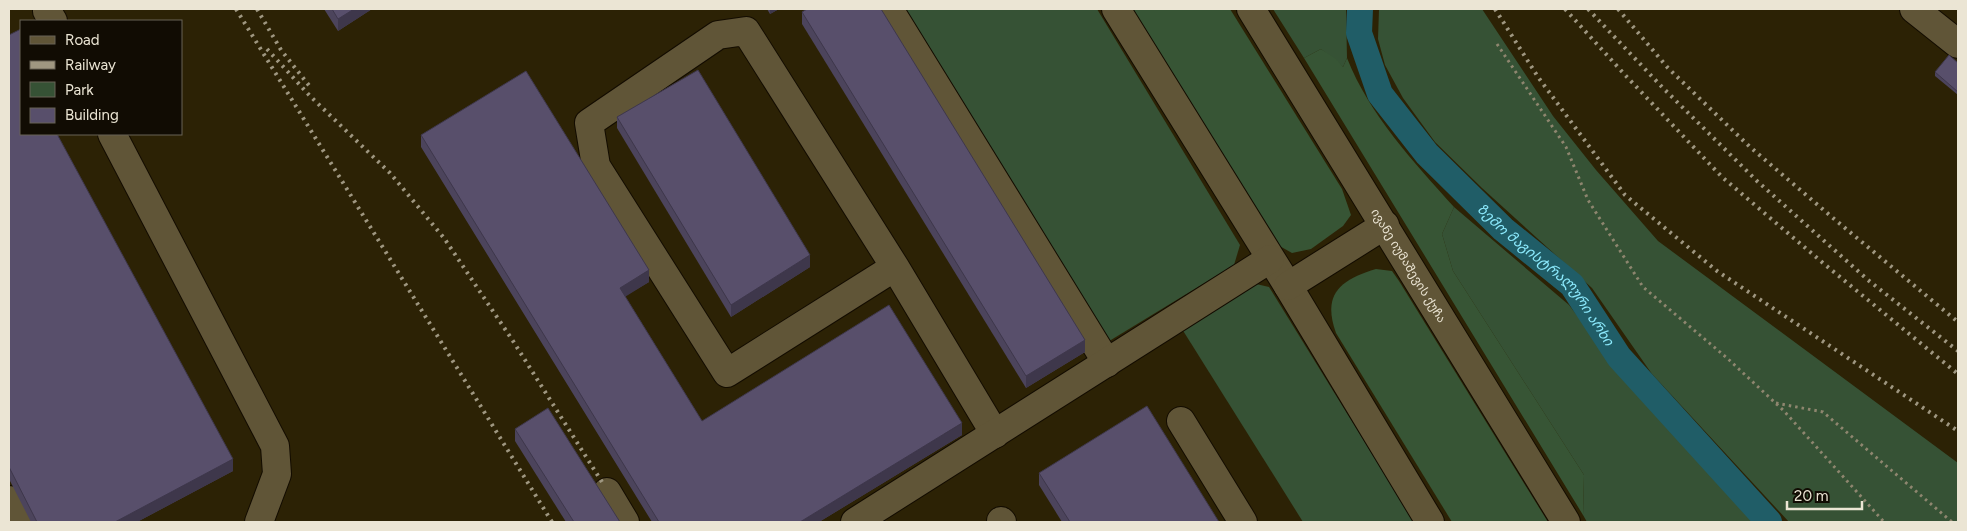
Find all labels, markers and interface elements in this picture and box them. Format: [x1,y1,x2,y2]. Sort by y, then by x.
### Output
legend [20,20,182,135]
text: Road [65,31,100,49]
text: Railway [65,56,116,74]
text: Park [65,81,94,99]
text: Building [65,106,119,124]
water label: ზემო მაგისტრალური არხი [1474,200,1618,350]
street label: ივანე იუმაშევის ქუჩა [1368,206,1449,325]
scale bar [1787,478,1862,510]
text: 20 m [1794,487,1828,505]

